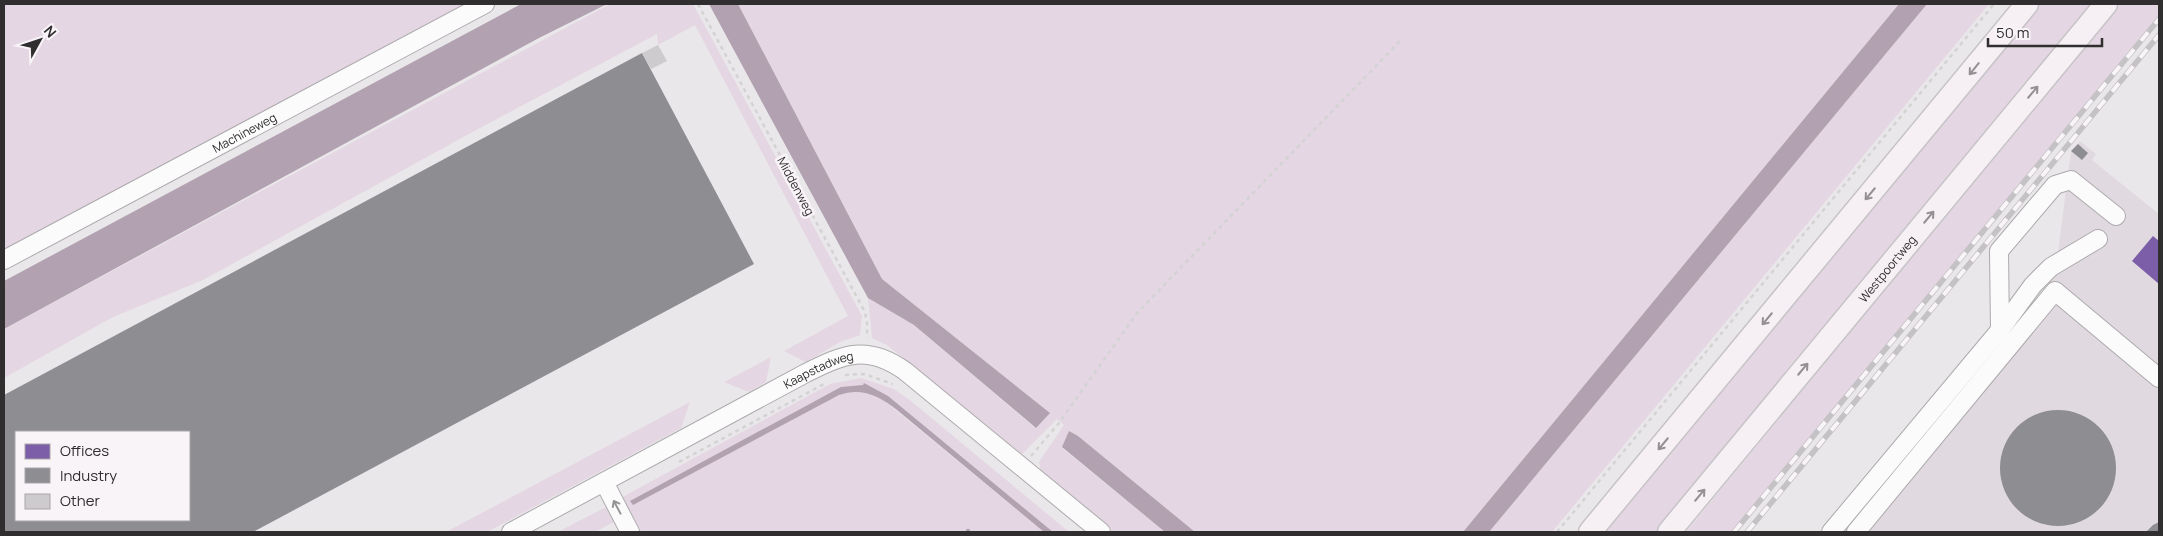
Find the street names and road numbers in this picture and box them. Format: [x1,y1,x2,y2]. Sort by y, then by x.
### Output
street label: Machineweg [209,108,279,156]
street label: Middenweg [773,154,819,218]
street label: Westpoortweg [1854,231,1920,306]
street label: Kaapstadweg [780,347,855,392]

